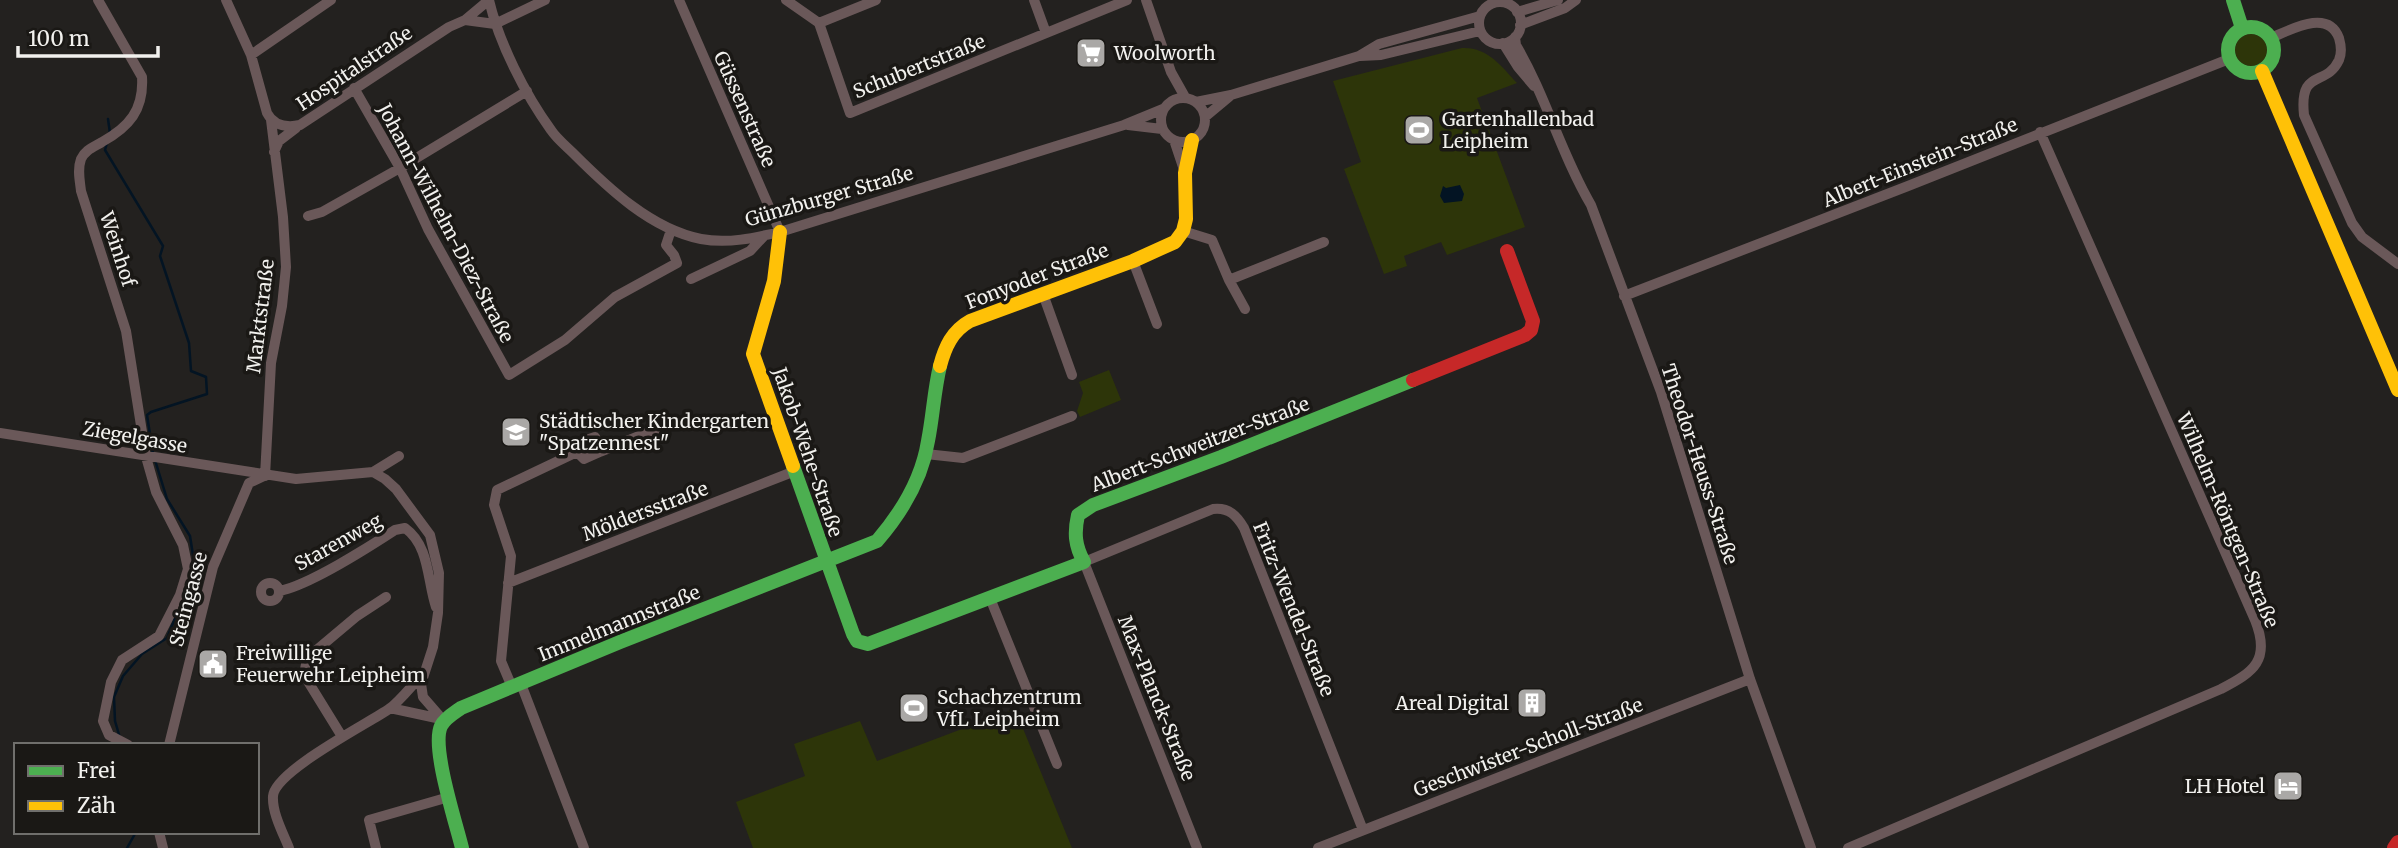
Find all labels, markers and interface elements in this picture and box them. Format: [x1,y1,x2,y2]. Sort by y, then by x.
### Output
scale bar [18,14,158,58]
street label: Hospitalstraße [292,20,416,116]
text: 100 m [28,25,90,52]
street label: Schubertstraße [849,29,989,103]
supermarket icon: Woolworth [1074,36,1108,70]
place label: Woolworth [1113,41,1216,65]
street label: Güssenstraße [709,47,781,171]
street label: Johann-Wilhelm-Diez-Straße [372,99,519,347]
place label: Gartenhallenbad Leipheim [1442,107,1594,153]
street label: Albert-Einstein-Straße [1818,112,2021,212]
sports icon: Gartenhallenbad Leipheim [1402,113,1436,147]
street label: Günzburger Straße [742,161,916,231]
street label: Weinhof [94,208,142,290]
street label: Fonyoder Straße [962,238,1112,314]
street label: Marktstraße [241,258,279,374]
street label: Theodor-Heuss-Straße [1656,361,1744,567]
street label: Jakob-Wehe-Straße [767,363,848,540]
street label: Albert-Schweitzer-Straße [1086,391,1313,497]
street label: Wilhelm-Röntgen-Straße [2171,408,2284,631]
place label: Städtischer Kindergarten "Spatzennest" [539,409,770,455]
school or university icon: Städtischer Kindergarten "Spatzennest" [499,415,533,449]
street label: Ziegelgasse [81,416,189,458]
street label: Möldersstraße [579,476,711,546]
street label: Starenweg [290,508,386,576]
street label: Fritz-Wendel-Straße [1248,518,1340,700]
street label: Steingasse [164,549,212,649]
street label: Immelmannstraße [535,580,704,666]
street label: Max-Planck-Straße [1113,612,1201,784]
place label: Freiwillige Feuerwehr Leipheim [236,641,426,687]
public building icon: Freiwillige Feuerwehr Leipheim [196,647,230,681]
place label: Schachzentrum VfL Leipheim [936,685,1082,731]
building icon: Areal Digital [1515,686,1549,720]
sports icon: Schachzentrum VfL Leipheim [897,691,931,725]
place label: Areal Digital [1394,691,1509,715]
street label: Geschwister-Scholl-Straße [1410,692,1646,802]
legend [14,743,259,834]
text: Frei [77,757,116,784]
hotel icon: LH Hotel [2271,769,2305,803]
place label: LH Hotel [2185,774,2265,798]
text: Zäh [77,792,116,819]

